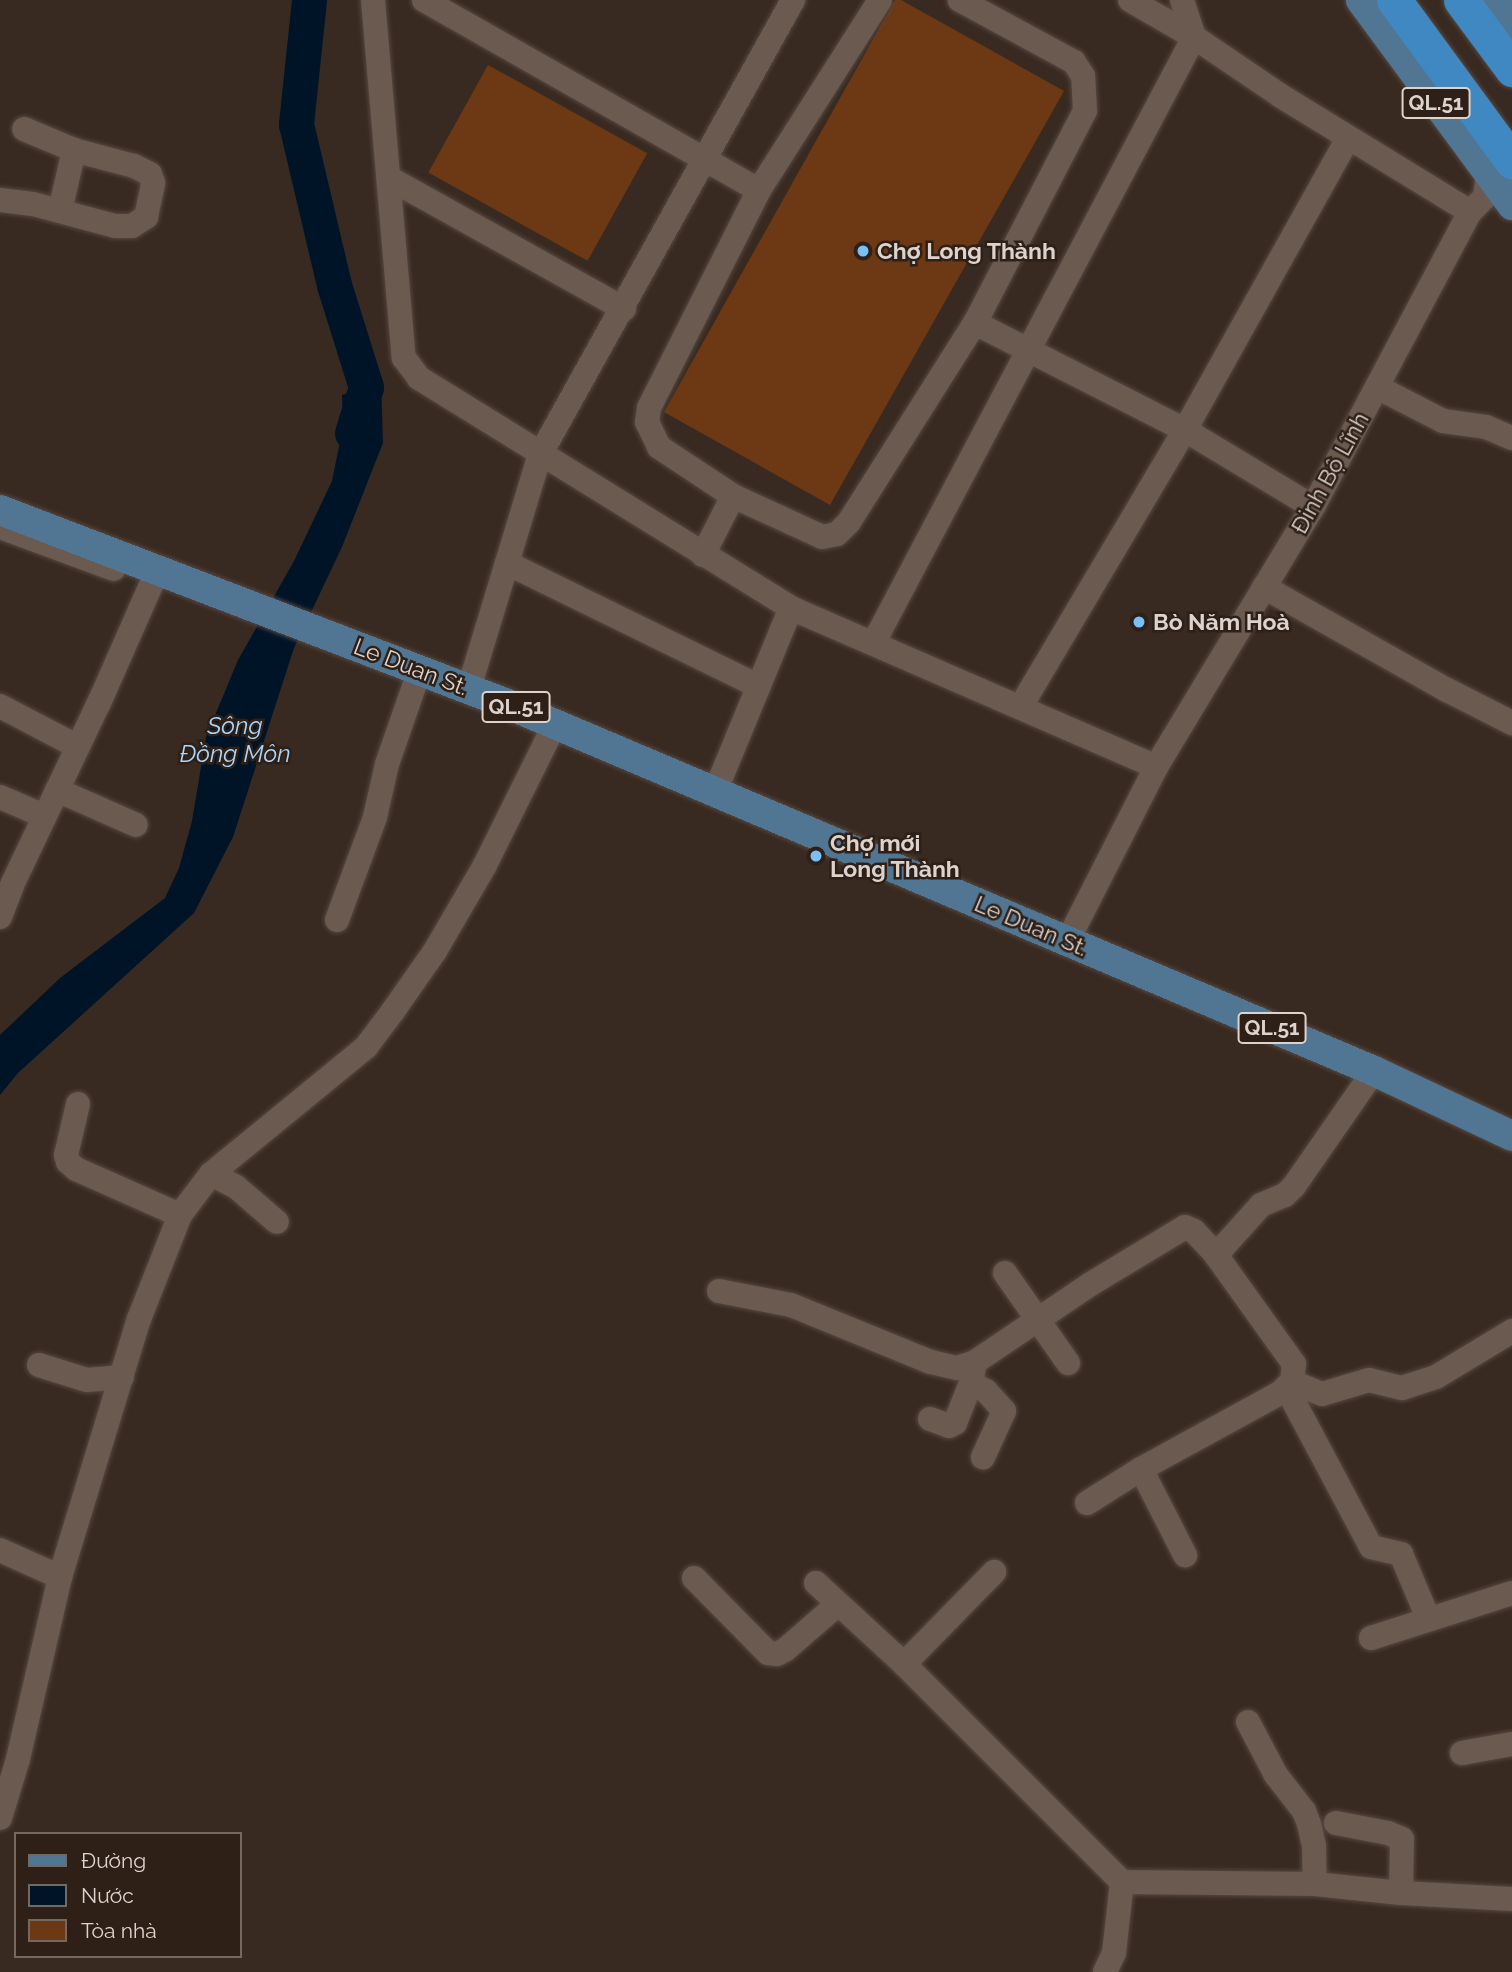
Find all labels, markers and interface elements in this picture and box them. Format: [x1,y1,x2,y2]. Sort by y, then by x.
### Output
road number: QL.51 [1401,86,1471,120]
place label: Chợ Long Thành [877,237,1057,265]
marker: Chợ Long Thành [855,243,871,259]
street label: Đinh Bộ Lĩnh [1285,408,1375,538]
place label: Bò Năm Hoà [1153,608,1290,636]
marker: Bò Năm Hoà [1131,614,1147,630]
street label: Le Duan St. [350,633,472,701]
road number: QL.51 [481,690,551,724]
water label: Sông Đồng Môn [179,712,291,768]
place label: Chợ mới Long Thành [830,829,960,883]
marker: Chợ mới Long Thành [808,848,824,864]
street label: Le Duan St. [970,890,1092,962]
road number: QL.51 [1237,1010,1307,1046]
legend [14,1832,242,1958]
text: Đường [81,1848,146,1873]
text: Nước [81,1883,134,1908]
text: Tòa nhà [81,1918,157,1943]

